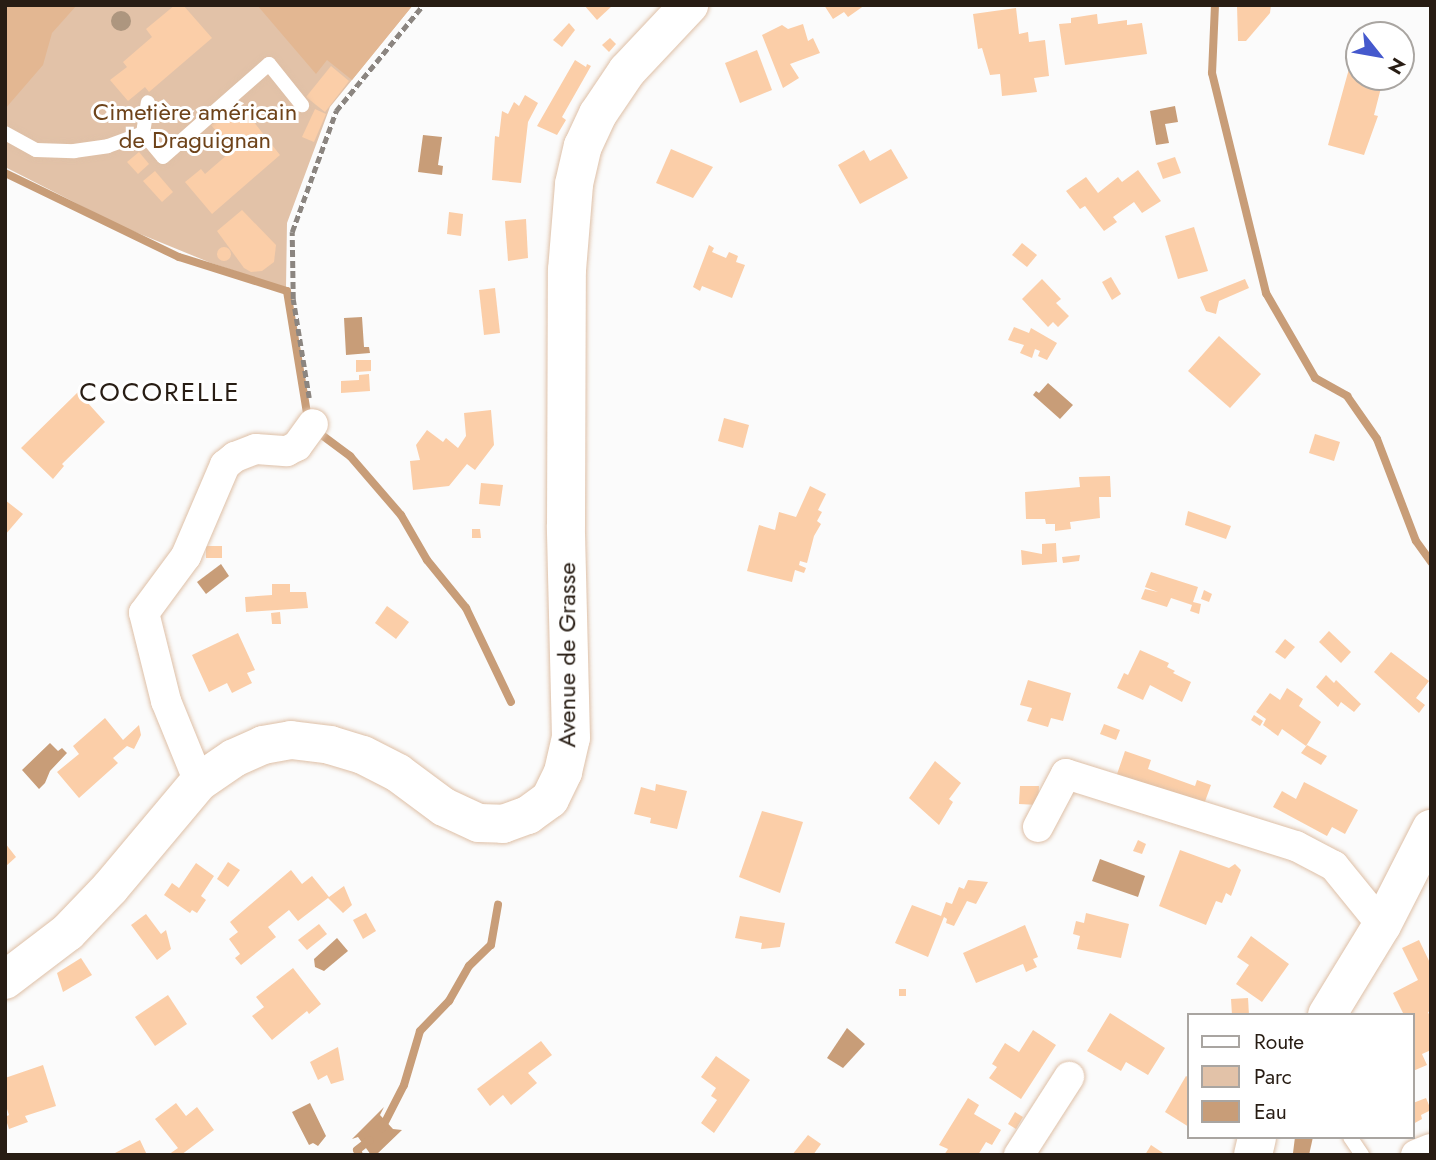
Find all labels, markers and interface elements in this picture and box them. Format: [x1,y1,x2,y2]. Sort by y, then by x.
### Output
north arrow [1345,21,1415,91]
text: N [1381,53,1412,79]
park label: Cimetière américain de Draguignan [93,98,297,154]
district label: COCORELLE [80,377,240,409]
street label: Avenue de Grasse [553,562,581,748]
legend [1188,1013,1415,1139]
text: Route [1254,1027,1304,1057]
text: Parc [1254,1062,1292,1092]
text: Eau [1254,1097,1287,1127]

